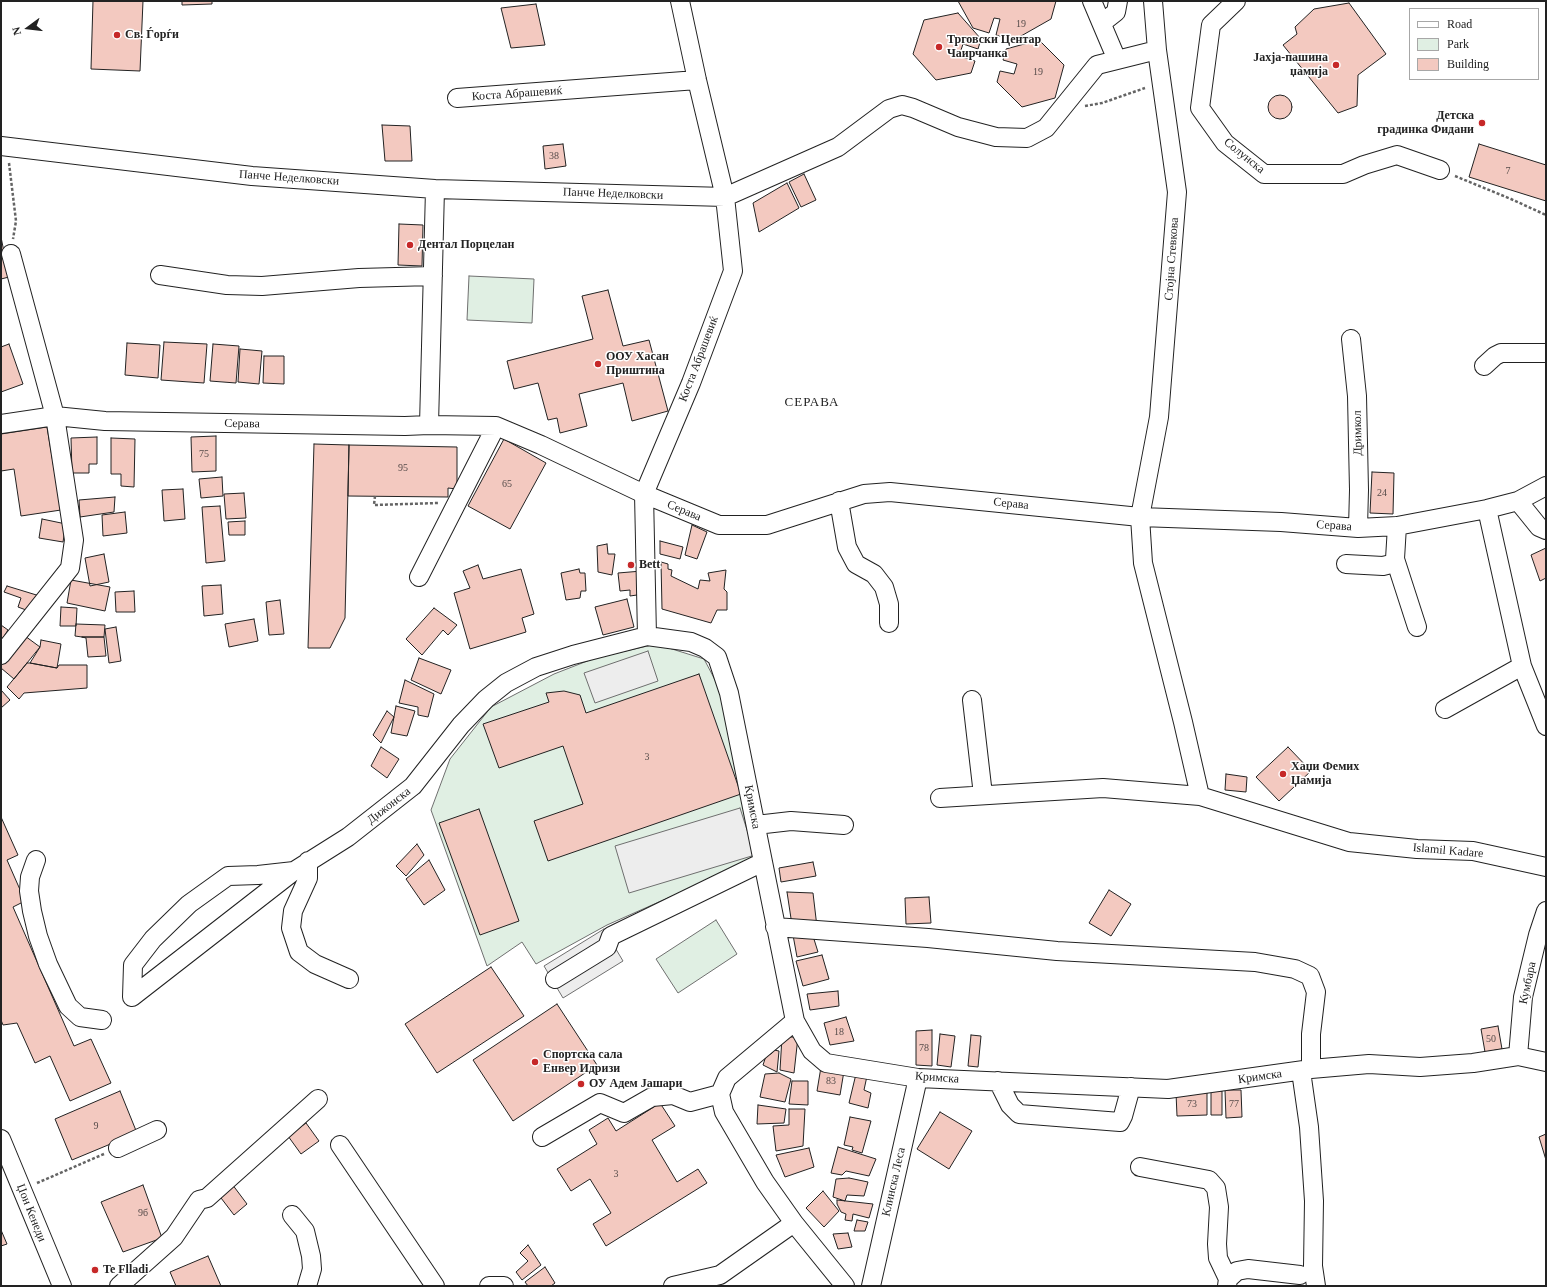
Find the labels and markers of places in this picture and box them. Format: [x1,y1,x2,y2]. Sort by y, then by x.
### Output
place label: Св. Ѓорѓи [125,28,179,42]
marker: Св. Ѓорѓи [112,30,122,40]
place label: Трговски Центар Чаирчанка [947,33,1041,61]
marker: Трговски Центар Чаирчанка [934,42,944,52]
place label: Јахја-пашина џамија [1253,51,1328,79]
marker: Јахја-пашина џамија [1331,60,1341,70]
place label: Детска градинка Фидани [1377,109,1474,137]
marker: Детска градинка Фидани [1477,118,1487,128]
place label: Дентал Порцелан [418,238,514,252]
marker: Дентал Порцелан [405,240,415,250]
place label: ООУ Хасан Приштина [606,350,669,378]
marker: ООУ Хасан Приштина [593,359,603,369]
place label: Bett [639,558,660,572]
marker: Bett [626,560,636,570]
place label: Хаџи Фемих Џамија [1291,760,1359,788]
marker: Хаџи Фемих Џамија [1278,769,1288,779]
place label: Спортска сала Енвер Идризи [543,1048,623,1076]
marker: Спортска сала Енвер Идризи [530,1057,540,1067]
place label: ОУ Адем Јашари [589,1077,682,1091]
marker: ОУ Адем Јашари [576,1079,586,1089]
place label: Te Flladi [103,1263,148,1277]
marker: Te Flladi [90,1265,100,1275]

